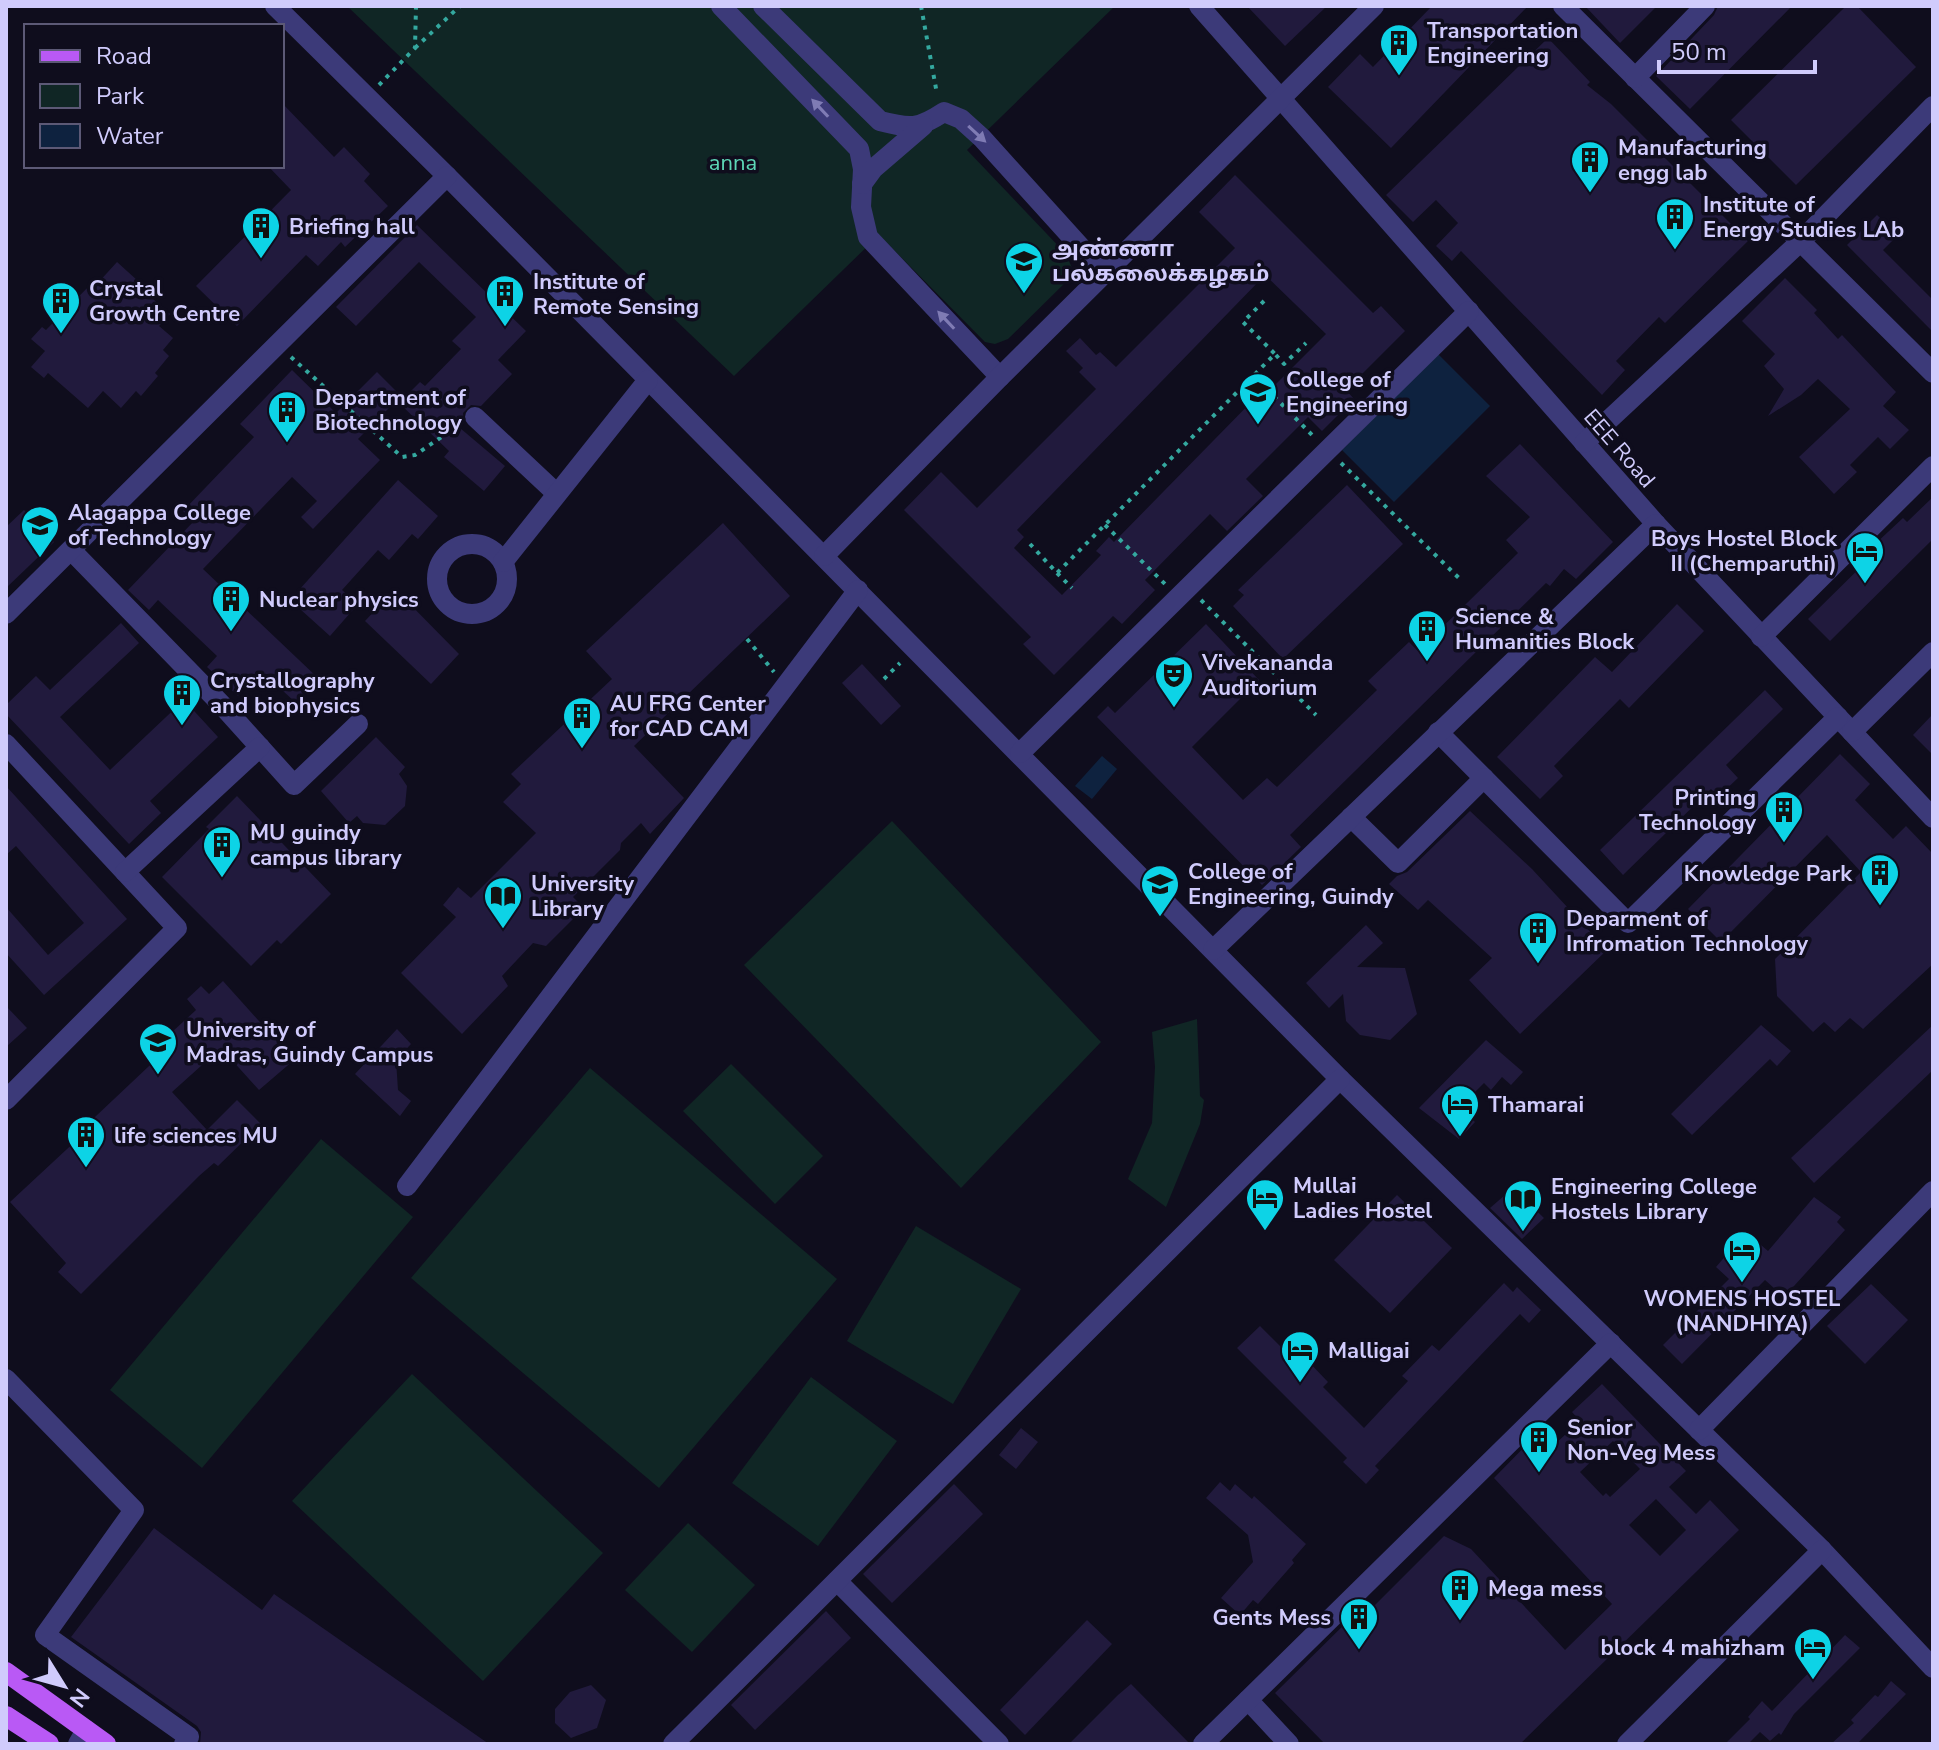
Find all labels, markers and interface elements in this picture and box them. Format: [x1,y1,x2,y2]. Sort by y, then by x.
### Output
place label: Transportation Engineering [1427,16,1578,71]
building icon: Transportation Engineering [1378,22,1420,77]
legend [24,24,284,168]
scale bar [1659,24,1815,74]
text: 50 m [1671,36,1727,68]
text: Road [96,40,152,72]
text: Park [96,80,145,112]
one-way arrow [812,98,830,117]
text: Water [96,120,164,152]
one-way arrow [967,125,986,143]
place label: Manufacturing engg lab [1618,133,1767,188]
building icon: Manufacturing engg lab [1569,139,1611,194]
park label: anna [709,148,757,178]
place label: Institute of Energy Studies LAb [1703,190,1904,245]
building icon: Institute of Energy Studies LAb [1654,196,1696,251]
building icon: Briefing hall [240,205,282,260]
place label: Briefing hall [289,212,415,242]
place label: அண்ணா பல்கலைக்கழகம் [1052,234,1269,289]
school or university icon: அண்ணா பல்கலைக்கழகம் [1003,240,1045,295]
place label: Institute of Remote Sensing [533,267,699,322]
building icon: Institute of Remote Sensing [484,273,526,328]
place label: Crystal Growth Centre [89,274,240,329]
building icon: Crystal Growth Centre [40,280,82,335]
one-way arrow [937,311,956,330]
place label: College of Engineering [1286,365,1408,420]
school or university icon: College of Engineering [1237,371,1279,426]
place label: Department of Biotechnology [315,383,467,438]
building icon: Department of Biotechnology [266,389,308,444]
street label: EEE Road [1577,403,1662,494]
place label: Alagappa College of Technology [68,498,251,553]
school or university icon: Alagappa College of Technology [19,504,61,559]
place label: Boys Hostel Block II (Chemparuthi) [1651,524,1838,579]
hotel icon: Boys Hostel Block II (Chemparuthi) [1844,530,1886,585]
building icon: Nuclear physics [210,578,252,633]
place label: Nuclear physics [259,585,419,615]
place label: Science & Humanities Block [1455,602,1635,657]
building icon: Science & Humanities Block [1406,608,1448,663]
place label: Vivekananda Auditorium [1201,648,1333,703]
theatre icon: Vivekananda Auditorium [1153,654,1195,709]
place label: Crystallography and biophysics [210,666,375,721]
building icon: Crystallography and biophysics [161,672,203,727]
place label: AU FRG Center for CAD CAM [610,689,766,744]
building icon: AU FRG Center for CAD CAM [561,695,603,750]
place label: Printing Technology [1639,783,1756,838]
building icon: Printing Technology [1763,789,1805,844]
place label: MU guindy campus library [250,818,402,873]
building icon: MU guindy campus library [201,824,243,879]
building icon: Knowledge Park [1859,852,1901,907]
place label: College of Engineering, Guindy [1188,857,1394,912]
place label: Knowledge Park [1684,859,1853,889]
school or university icon: College of Engineering, Guindy [1139,863,1181,918]
place label: University Library [531,869,634,924]
library icon: University Library [482,875,524,930]
place label: Deparment of Infromation Technology [1566,904,1809,959]
building icon: Deparment of Infromation Technology [1517,910,1559,965]
place label: University of Madras, Guindy Campus [186,1015,434,1070]
school or university icon: University of Madras, Guindy Campus [137,1021,179,1076]
hotel icon: Thamarai [1439,1083,1481,1138]
place label: Thamarai [1488,1090,1584,1120]
building icon: life sciences MU [65,1114,107,1169]
place label: life sciences MU [114,1121,278,1151]
place label: Mullai Ladies Hostel [1293,1171,1432,1226]
place label: Engineering College Hostels Library [1551,1172,1757,1227]
hotel icon: Mullai Ladies Hostel [1244,1177,1286,1232]
library icon: Engineering College Hostels Library [1502,1178,1544,1233]
hotel icon: WOMENS HOSTEL (NANDHIYA) [1721,1229,1763,1284]
place label: WOMENS HOSTEL (NANDHIYA) [1644,1284,1840,1339]
hotel icon: Malligai [1279,1329,1321,1384]
place label: Malligai [1328,1336,1410,1366]
place label: Senior Non-Veg Mess [1567,1413,1715,1468]
building icon: Senior Non-Veg Mess [1518,1419,1560,1474]
building icon: Mega mess [1439,1567,1481,1622]
place label: Mega mess [1488,1574,1603,1604]
building icon: Gents Mess [1338,1596,1380,1651]
place label: Gents Mess [1212,1603,1331,1633]
hotel icon: block 4 mahizham [1792,1626,1834,1681]
place label: block 4 mahizham [1601,1633,1785,1663]
north arrow [24,1646,104,1726]
text: N [62,1682,96,1713]

